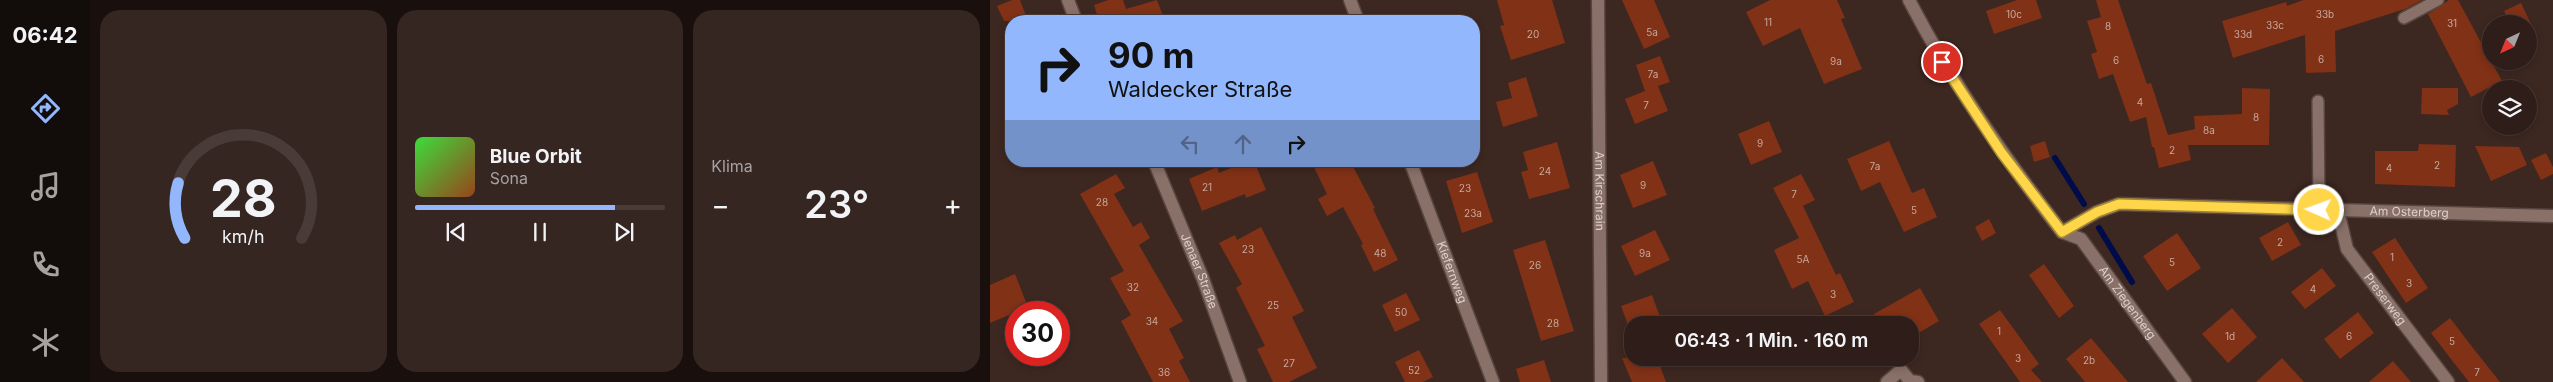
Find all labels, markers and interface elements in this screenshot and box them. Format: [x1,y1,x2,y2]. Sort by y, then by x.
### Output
house number: 10c [2006,8,2022,20]
house number: 33b [2316,8,2334,20]
north arrow [2482,15,2538,70]
map controls [2482,15,2537,135]
house number: 11 [1764,16,1772,28]
house number: 31 [2447,17,2457,29]
house number: 33c [2266,19,2284,31]
house number: 8 [2105,20,2111,32]
text: 06:42 [12,22,78,48]
house number: 5a [1646,26,1658,38]
house number: 20 [1527,28,1539,40]
house number: 33d [2234,28,2252,40]
text: 90 m [1108,34,1195,76]
icon: right [1025,35,1090,100]
pin [1921,41,1963,83]
icon: arrive [1928,48,1956,76]
house number: 6 [2318,53,2324,65]
house number: 6 [2113,54,2119,66]
house number: 9a [1830,55,1842,67]
house number: 7a [1648,68,1658,80]
text: Waldecker Straße [1108,76,1292,102]
button: layers [2482,80,2537,135]
icon: directions [28,91,63,126]
house number: 4 [2137,96,2143,108]
house number: 7 [1643,99,1649,111]
house number: 8 [2253,111,2259,123]
house number: 8a [2203,124,2215,136]
icon: left [1176,130,1204,158]
icon: ahead [1229,130,1257,158]
icon: right [1282,130,1310,158]
house number: 9 [1757,137,1763,149]
house number: 2 [2169,144,2175,156]
text: Blue Orbit [490,145,582,168]
street label: Am Kirschrain [1592,151,1608,231]
text: Klima [711,156,753,176]
house number: 2 [2434,159,2440,171]
house number: 7a [1870,160,1880,172]
house number: 4 [2386,162,2392,174]
house number: 24 [1539,165,1551,177]
text: 28 [210,167,277,230]
text: Sona [490,168,528,188]
icon: music [28,169,63,204]
house number: 9 [1640,179,1646,191]
text: 23° [804,181,869,227]
house number: 21 [1202,181,1212,193]
house number: 23 [1459,182,1471,194]
position arrow [2292,183,2344,235]
text: − [711,188,730,222]
text: + [943,188,962,222]
house number: 7 [1791,188,1797,200]
house number: 28 [1096,196,1108,208]
street label: Am Osterberg [2369,203,2449,220]
house number: 5 [1911,204,1917,216]
house number: 23a [1464,207,1482,219]
icon: previous [442,218,470,246]
icon: pause [526,218,554,246]
icon: next [610,218,638,246]
text: km/h [222,226,265,247]
street label: Jenaer Straße [1178,231,1221,311]
house number: 2 [2277,236,2283,248]
street label: Kiefernweg [1434,239,1471,305]
house number: 23 [1242,243,1254,255]
icon: phone [28,247,63,282]
house number: 48 [1374,247,1386,259]
house number: 9a [1639,247,1651,259]
house number: 1 [2390,251,2394,263]
house number: 5A [1797,253,1810,265]
house number: 5 [2169,256,2175,268]
house number: 26 [1529,259,1541,271]
street label: Am Ziegenberg [2096,263,2159,342]
street label: Preserweg [2361,270,2410,328]
house number: 3 [2406,277,2412,289]
house number: 32 [1127,281,1139,293]
house number: 4 [2310,283,2316,295]
house number: 3 [1830,288,1836,300]
house number: 25 [1267,299,1279,311]
speed limit sign: 30 [1005,301,1070,366]
house number: 50 [1395,306,1407,318]
house number: 34 [1146,315,1158,327]
house number: 28 [1547,317,1559,329]
icon: climate [28,325,63,360]
house number: 1 [1997,325,2001,337]
text: 06:43 · 1 Min. · 160 m [1675,329,1868,352]
house number: 1d [2225,330,2235,342]
house number: 6 [2346,330,2352,342]
house number: 5 [2449,335,2455,347]
house number: 3 [2015,352,2021,364]
house number: 2b [2083,354,2095,366]
house number: 27 [1283,357,1295,369]
house number: 52 [1408,364,1420,376]
house number: 36 [1158,366,1170,378]
house number: 7 [2474,366,2480,378]

